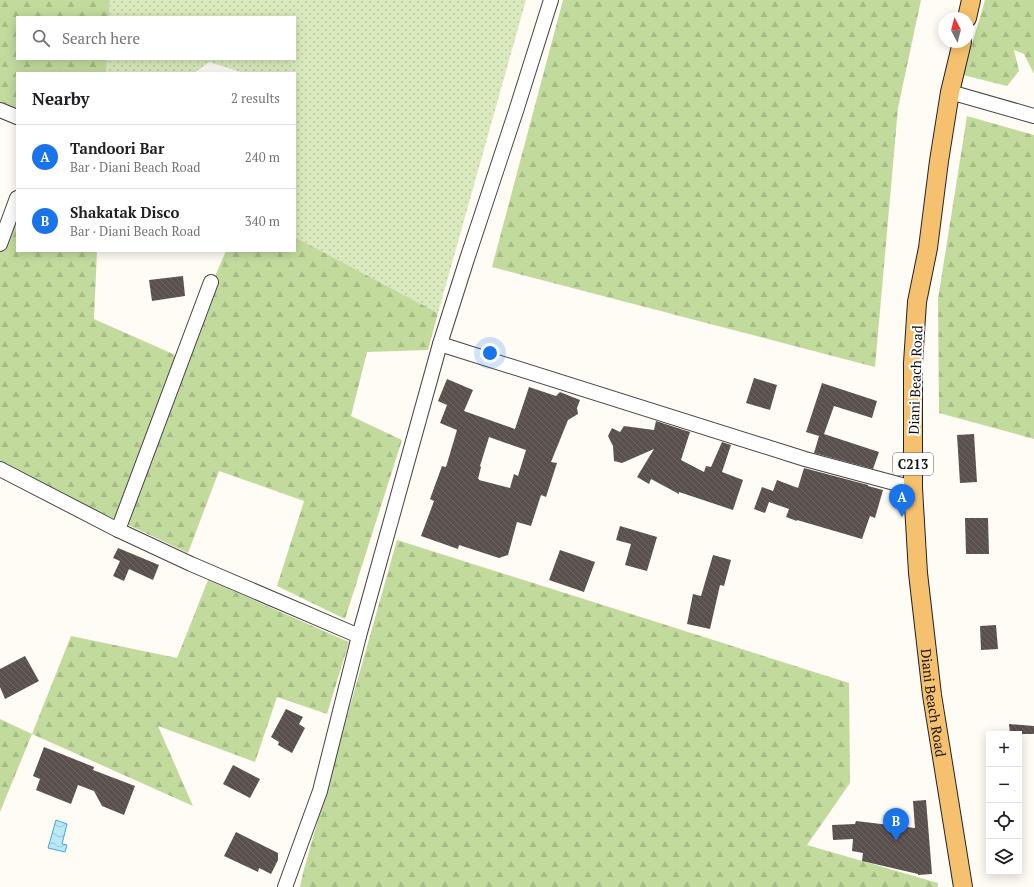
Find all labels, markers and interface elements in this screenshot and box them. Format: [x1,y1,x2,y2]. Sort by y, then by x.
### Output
north arrow [938,12,974,48]
search box [16,16,296,60]
icon: search [30,27,52,49]
text: Search here [62,28,140,48]
text: Nearby [32,87,90,110]
text: 2 results [231,89,280,107]
text: Tandoori Bar [70,138,164,158]
text: A [40,148,50,166]
text: 240 m [245,148,280,166]
text: Bar · Diani Beach Road [70,158,200,176]
text: Shakatak Disco [70,202,179,222]
text: B [41,212,49,230]
text: 340 m [245,212,280,230]
text: Bar · Diani Beach Road [70,222,200,240]
street label: Diani Beach Road [904,325,926,435]
your location [480,343,500,363]
road number: C213 [893,453,933,475]
pin: A [889,484,915,517]
street label: Diani Beach Road [917,647,951,758]
map controls [986,731,1022,875]
button: + [986,731,1022,767]
button: − [986,767,1022,803]
button: locate [986,803,1022,839]
pin: B [883,808,909,841]
button: layers [986,839,1022,875]

